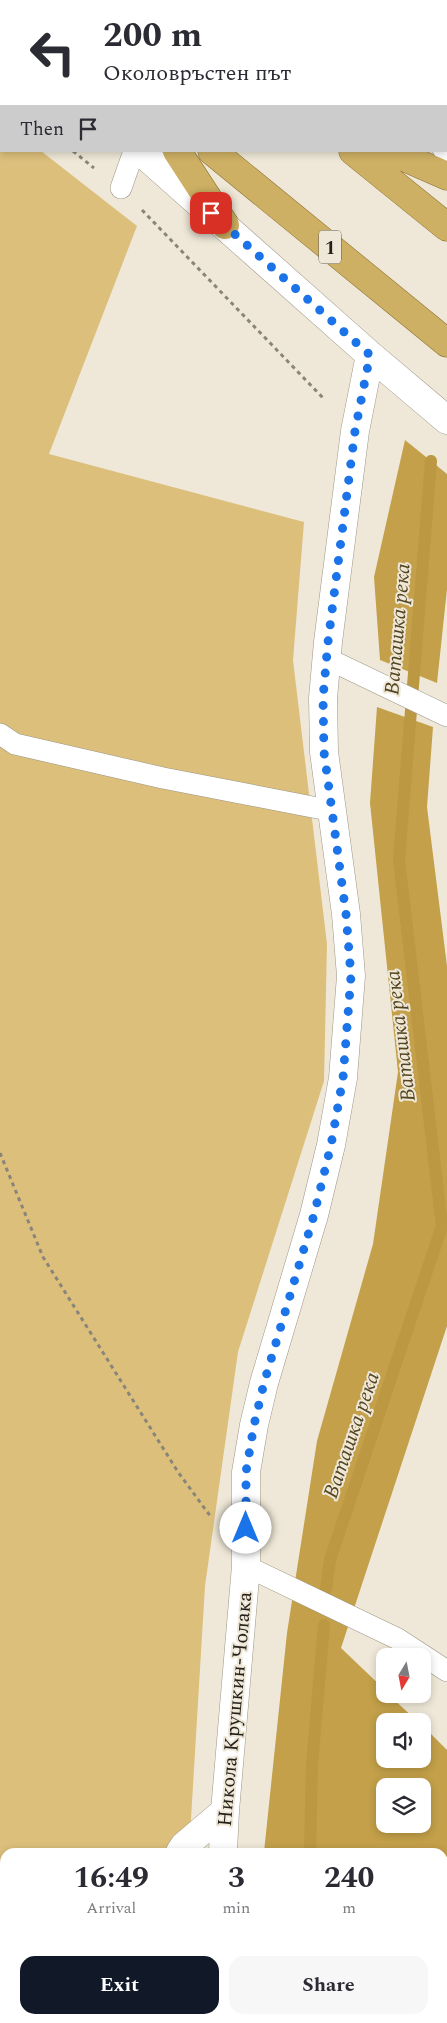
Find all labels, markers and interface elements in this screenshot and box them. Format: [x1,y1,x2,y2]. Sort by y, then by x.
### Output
text: 200 m [103,9,202,62]
icon: left [20,20,85,85]
text: Околовръстен път [103,57,291,90]
text: Then [20,115,64,144]
icon: arrive [74,115,102,143]
pin [190,192,232,234]
icon: arrive [197,199,225,227]
road number: 1 [319,230,341,264]
water label: Ваташка река [376,562,420,696]
water label: Ваташка река [377,968,425,1103]
water label: Ваташка река [315,1367,389,1503]
position arrow [219,1501,271,1553]
street label: Никола Крушкин-Чолака [210,1590,260,1828]
north arrow [376,1648,431,1702]
map controls [376,1648,431,1833]
button: sound [376,1713,431,1768]
button: layers [376,1778,431,1833]
text: 16:49 [74,1855,149,1901]
text: 3 [228,1855,245,1901]
text: 240 [324,1855,374,1901]
text: Arrival [86,1896,136,1920]
text: min [222,1896,250,1920]
text: m [342,1896,356,1920]
button: Exit [20,1956,219,2014]
button: Share [229,1956,428,2014]

